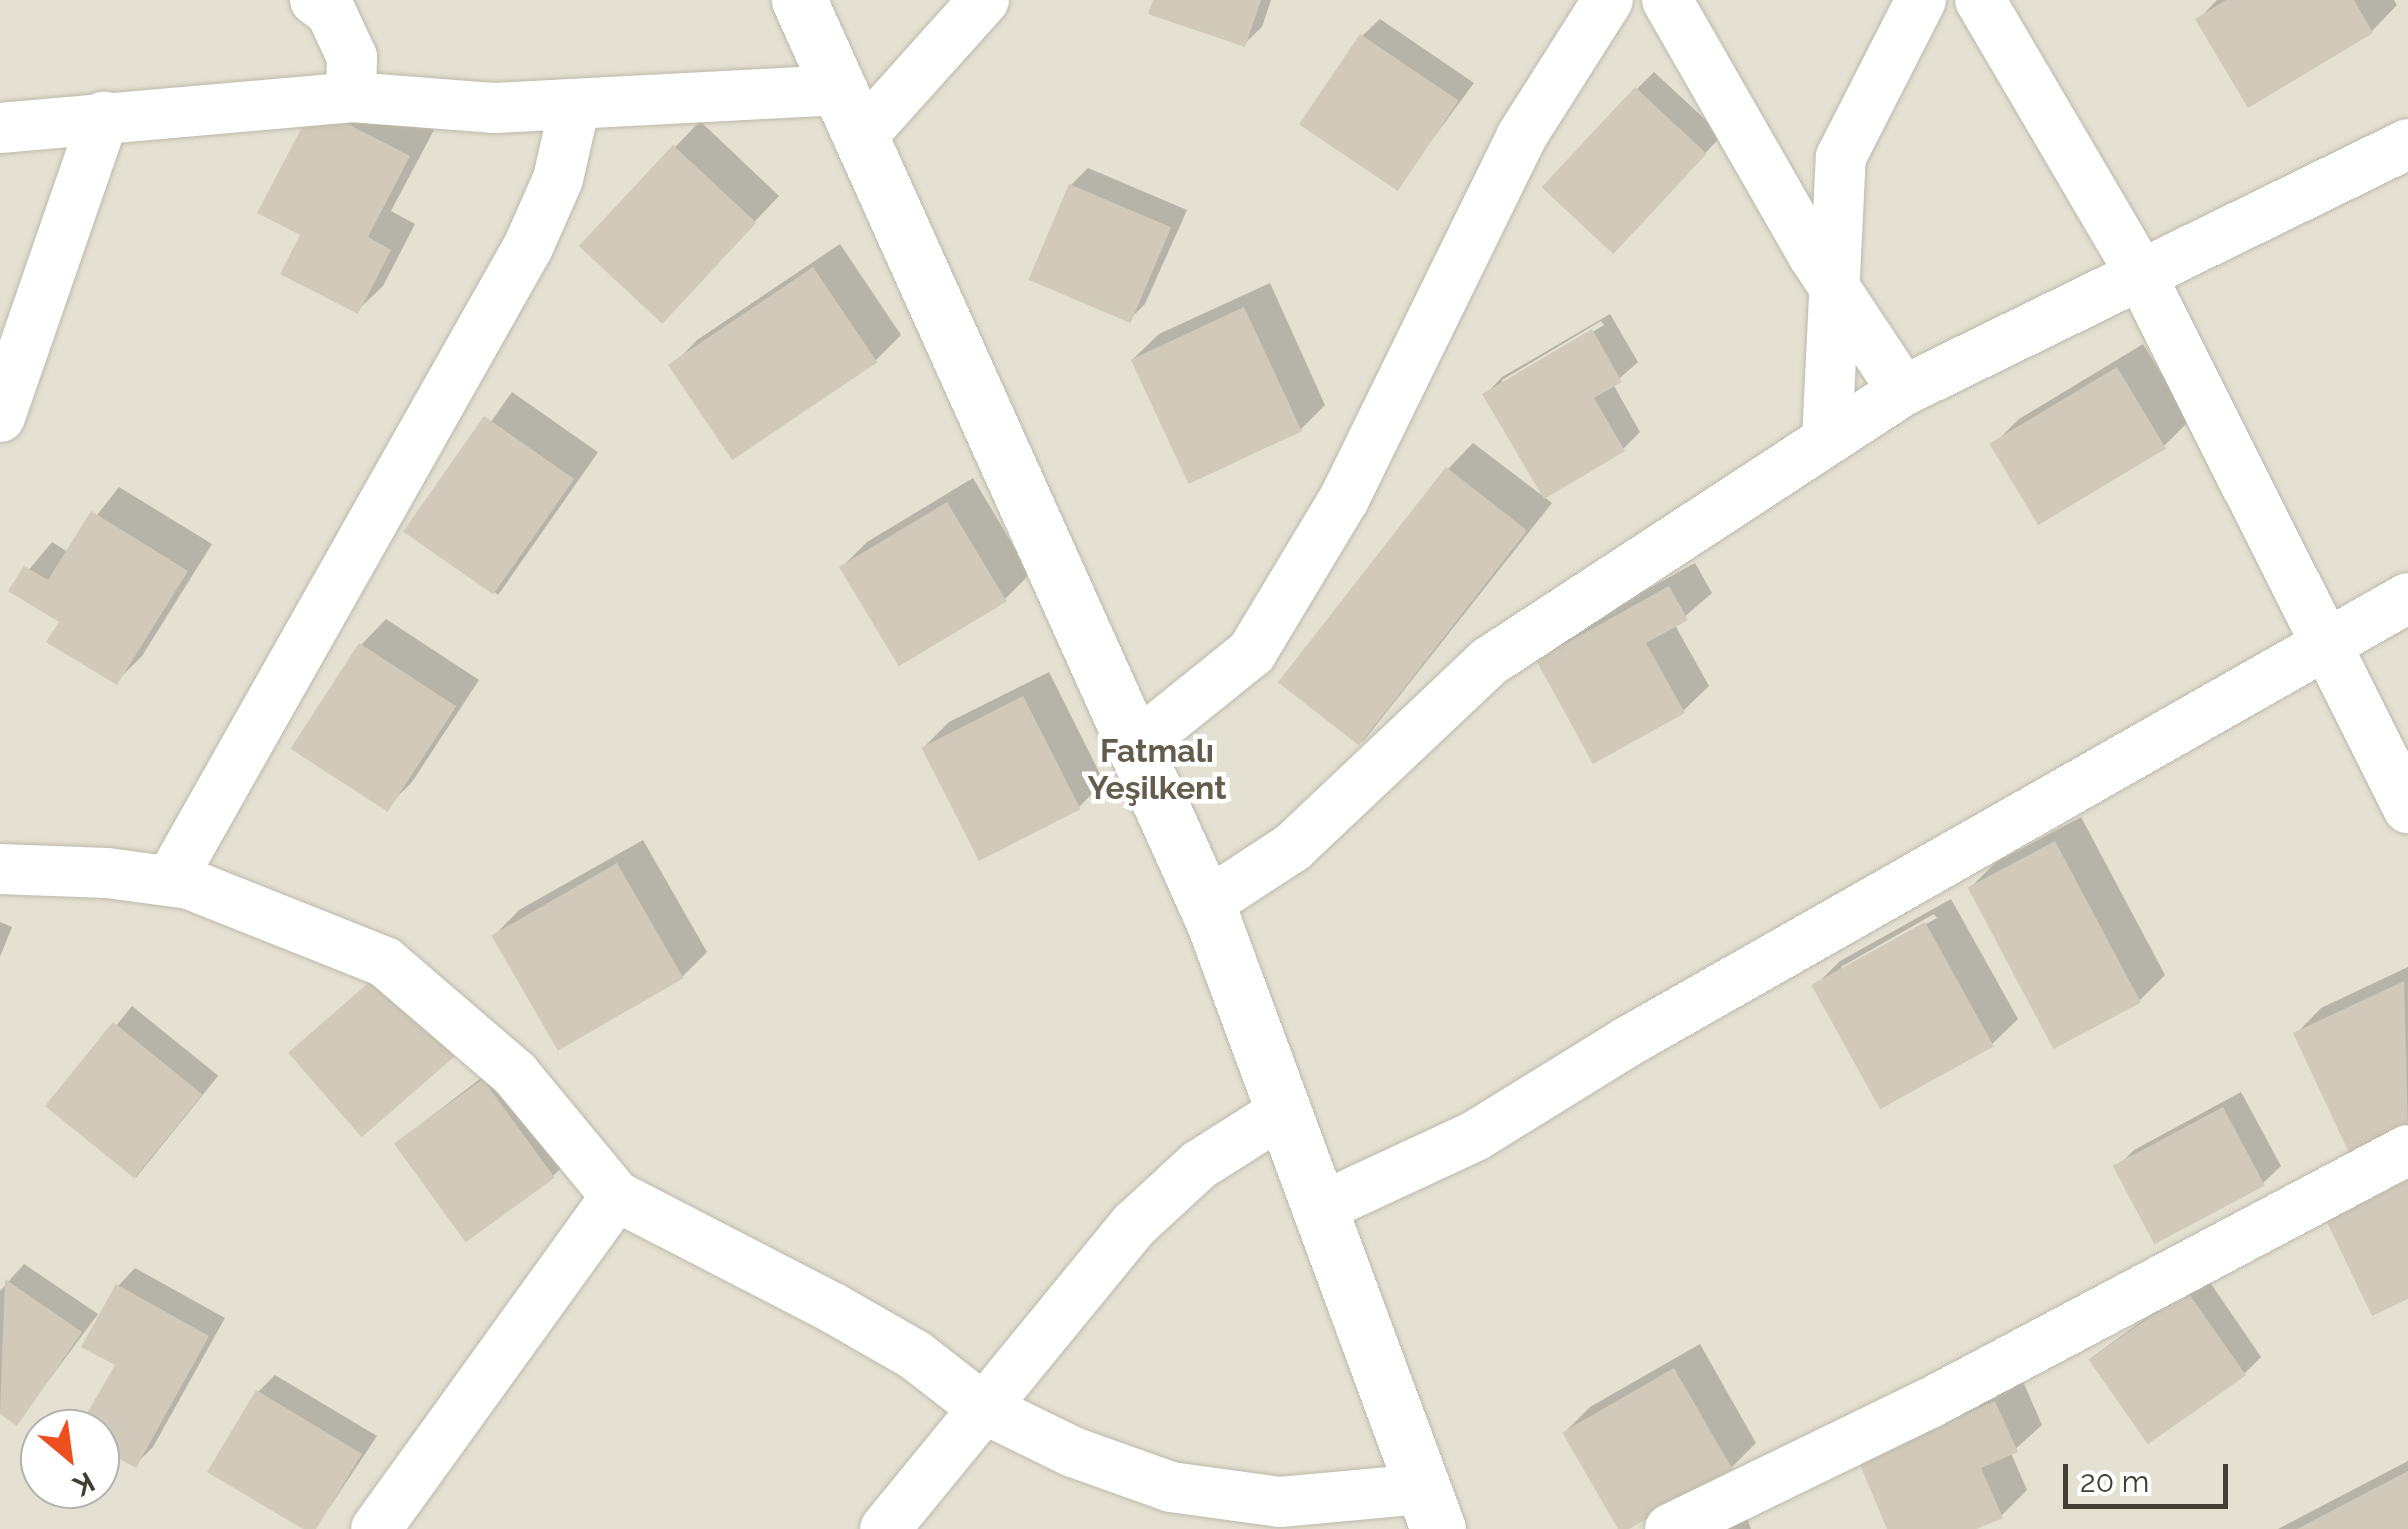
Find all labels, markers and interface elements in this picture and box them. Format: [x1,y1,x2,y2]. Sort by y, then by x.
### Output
district label: Fatmalı Yeşilkent [1087,733,1227,808]
north arrow [20,1409,120,1509]
scale bar [2068,1444,2233,1506]
text: 20 m [2080,1464,2149,1499]
text: K [68,1465,100,1503]

